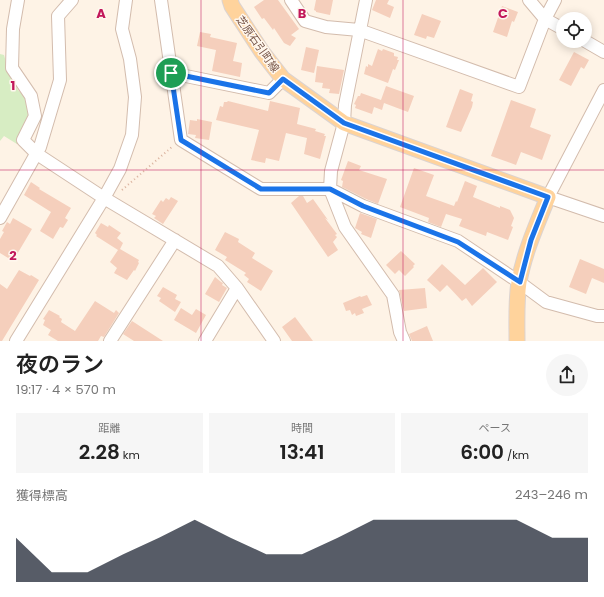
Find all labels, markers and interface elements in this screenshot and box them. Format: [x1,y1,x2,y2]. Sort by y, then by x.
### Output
text: A [96,4,106,23]
text: B [298,4,307,23]
text: C [498,4,508,23]
street label: 芝原石引町線 [233,12,283,76]
map controls [556,12,592,48]
button: locate [556,12,592,48]
pin [154,56,188,90]
icon: arrive [160,62,182,84]
text: 1 [11,76,15,95]
text: 2 [9,246,17,265]
text: 夜のラン [16,349,104,380]
button: share [546,354,588,396]
text: 19:17 · 4 × 570 m [16,380,116,399]
text: 距離 [98,420,120,436]
text: 時間 [291,420,313,436]
text: ペース [478,420,511,436]
text: 2.28 [79,438,120,466]
text: 13:41 [280,438,324,466]
text: 6:00 [460,438,504,466]
text: km [120,447,140,463]
text: /km [504,447,529,463]
text: 243–246 m [515,485,588,504]
text: 獲得標高 [16,486,68,505]

